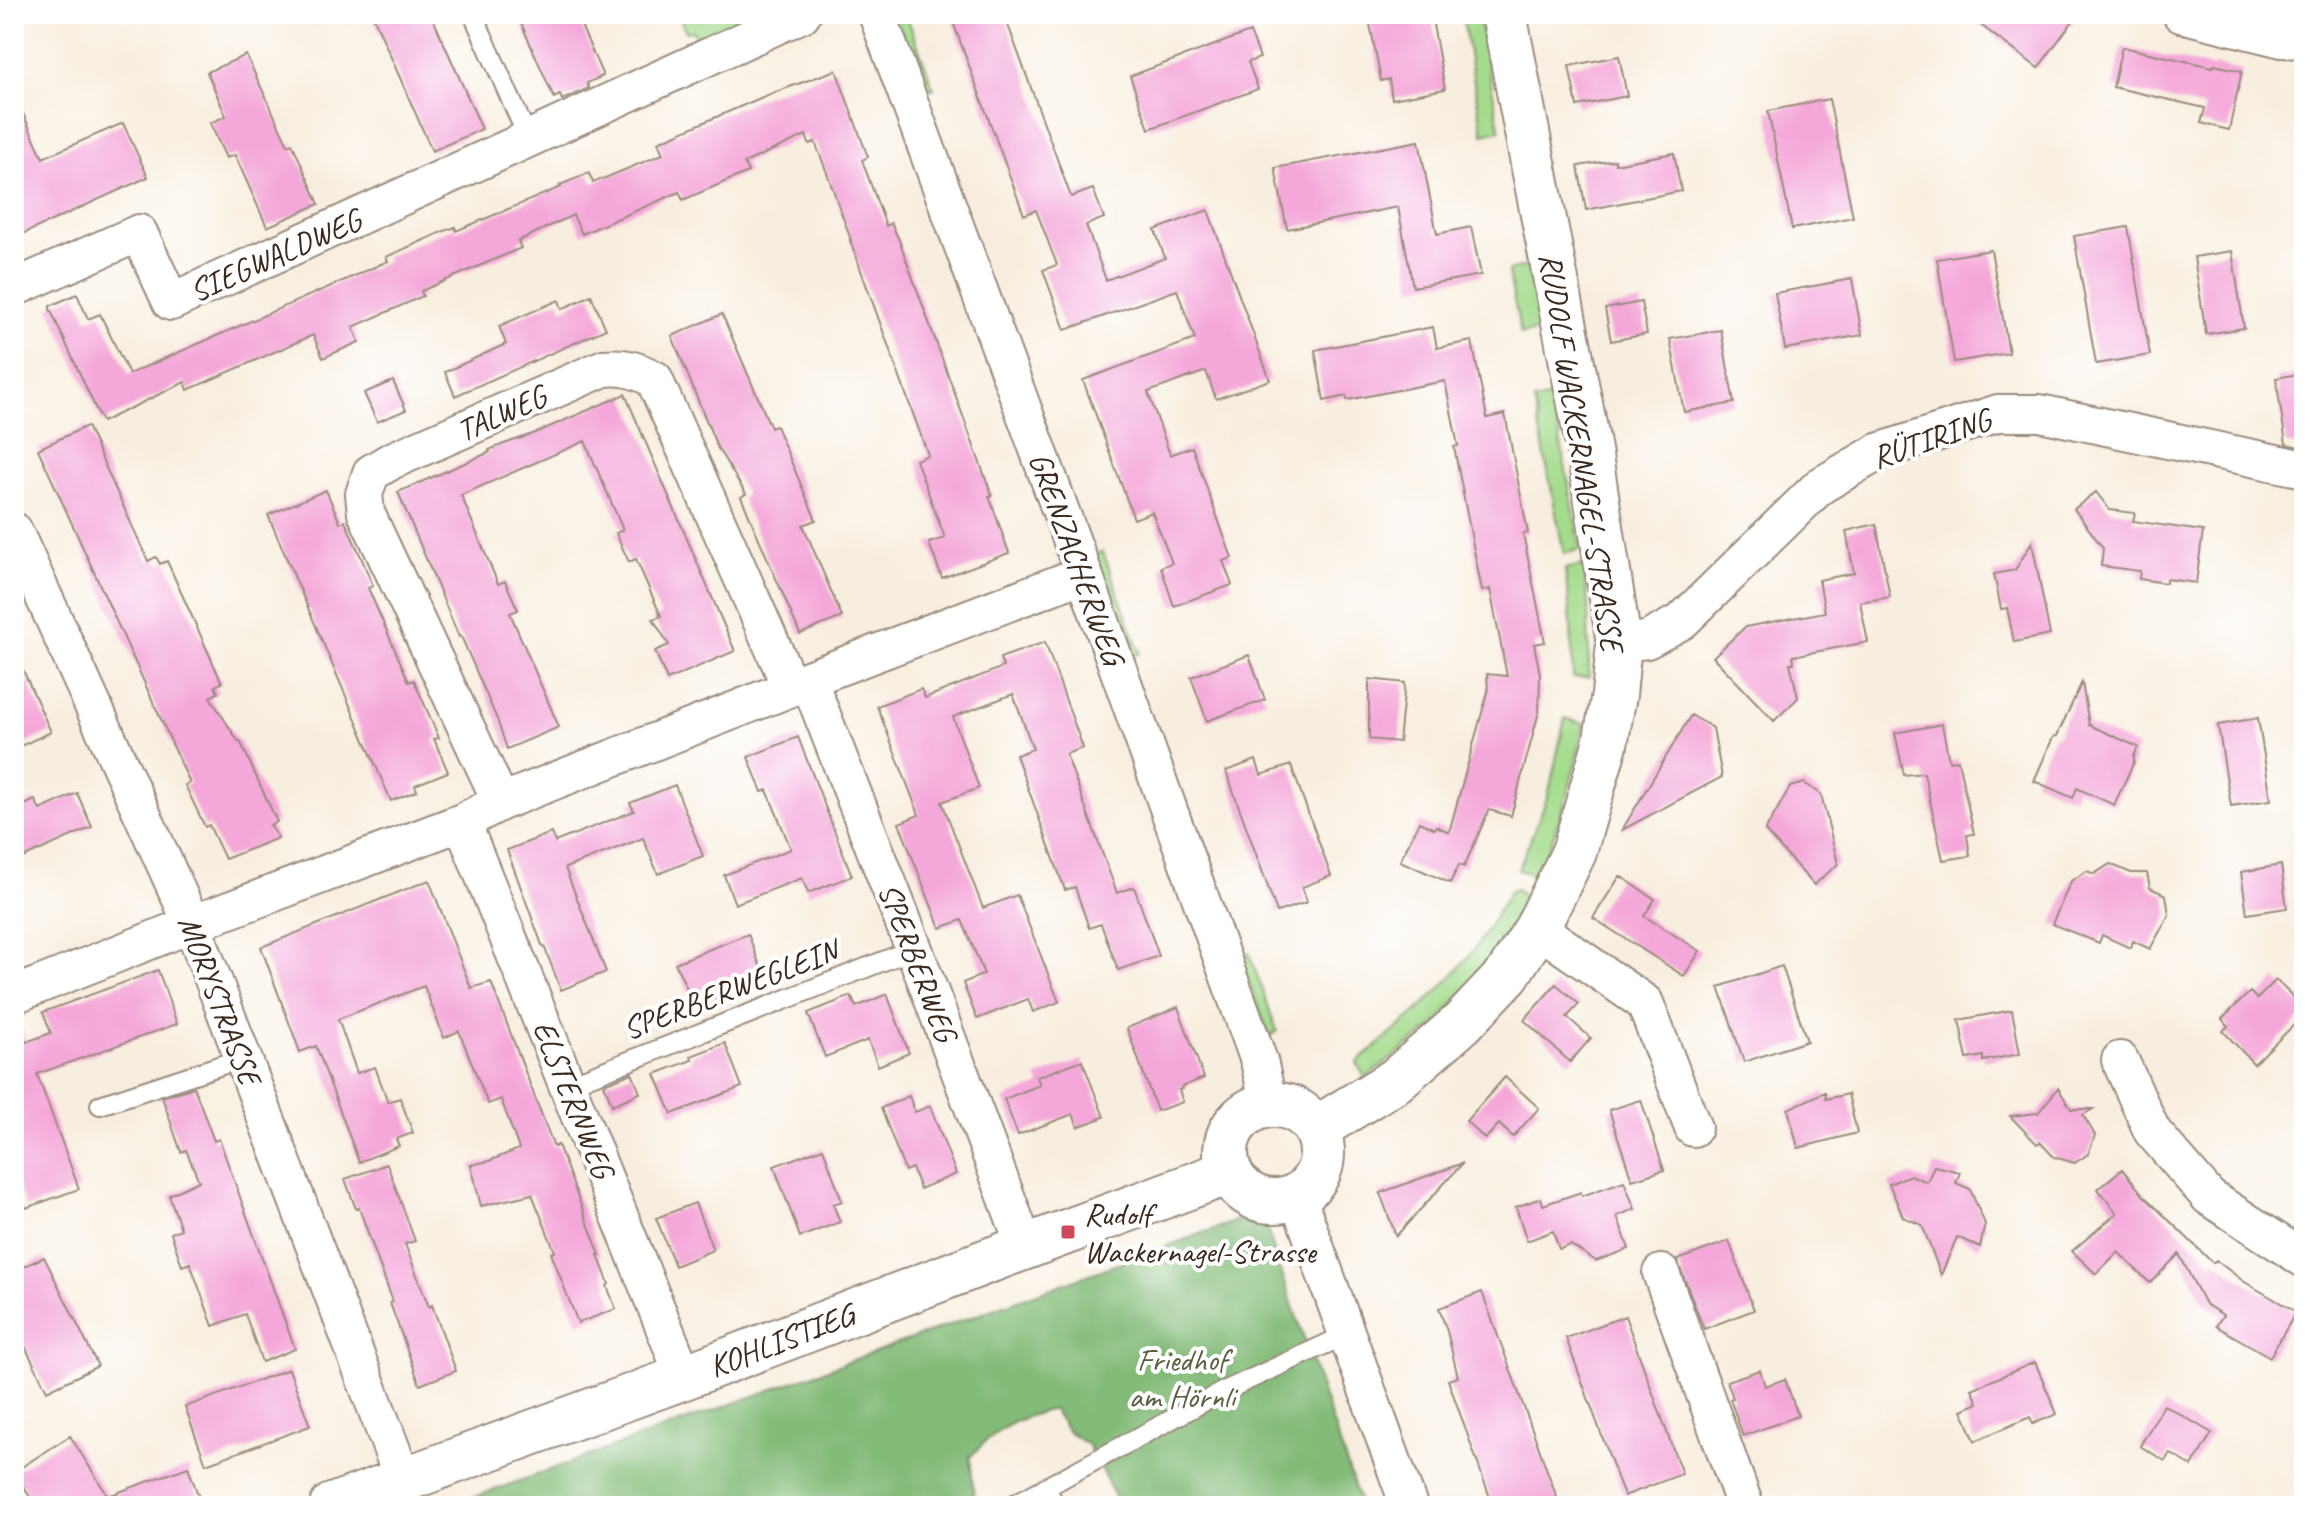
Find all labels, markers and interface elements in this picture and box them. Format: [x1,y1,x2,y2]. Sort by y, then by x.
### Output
street label: SIEGWALDWEG [183,198,370,311]
street label: RUDOLF WACKERNAGEL-STRASSE [1530,250,1634,658]
street label: TALWEG [450,374,555,451]
street label: RÜTIRING [1866,398,1999,478]
street label: GRENZACHERWEG [1019,447,1135,673]
street label: SPERBERWEG [869,877,968,1050]
street label: MORYSTRASSE [169,910,272,1095]
street label: SPERBERWEGLEIN [617,928,848,1049]
street label: ELSTERNWEG [523,1015,625,1187]
place label: Rudolf Wackernagel-Strasse [1084,1194,1318,1272]
marker: Rudolf Wackernagel-Strasse [1059,1223,1077,1241]
street label: KOHLISTIEG [703,1293,863,1387]
park label: Friedhof am Hörnli [1129,1339,1239,1417]

